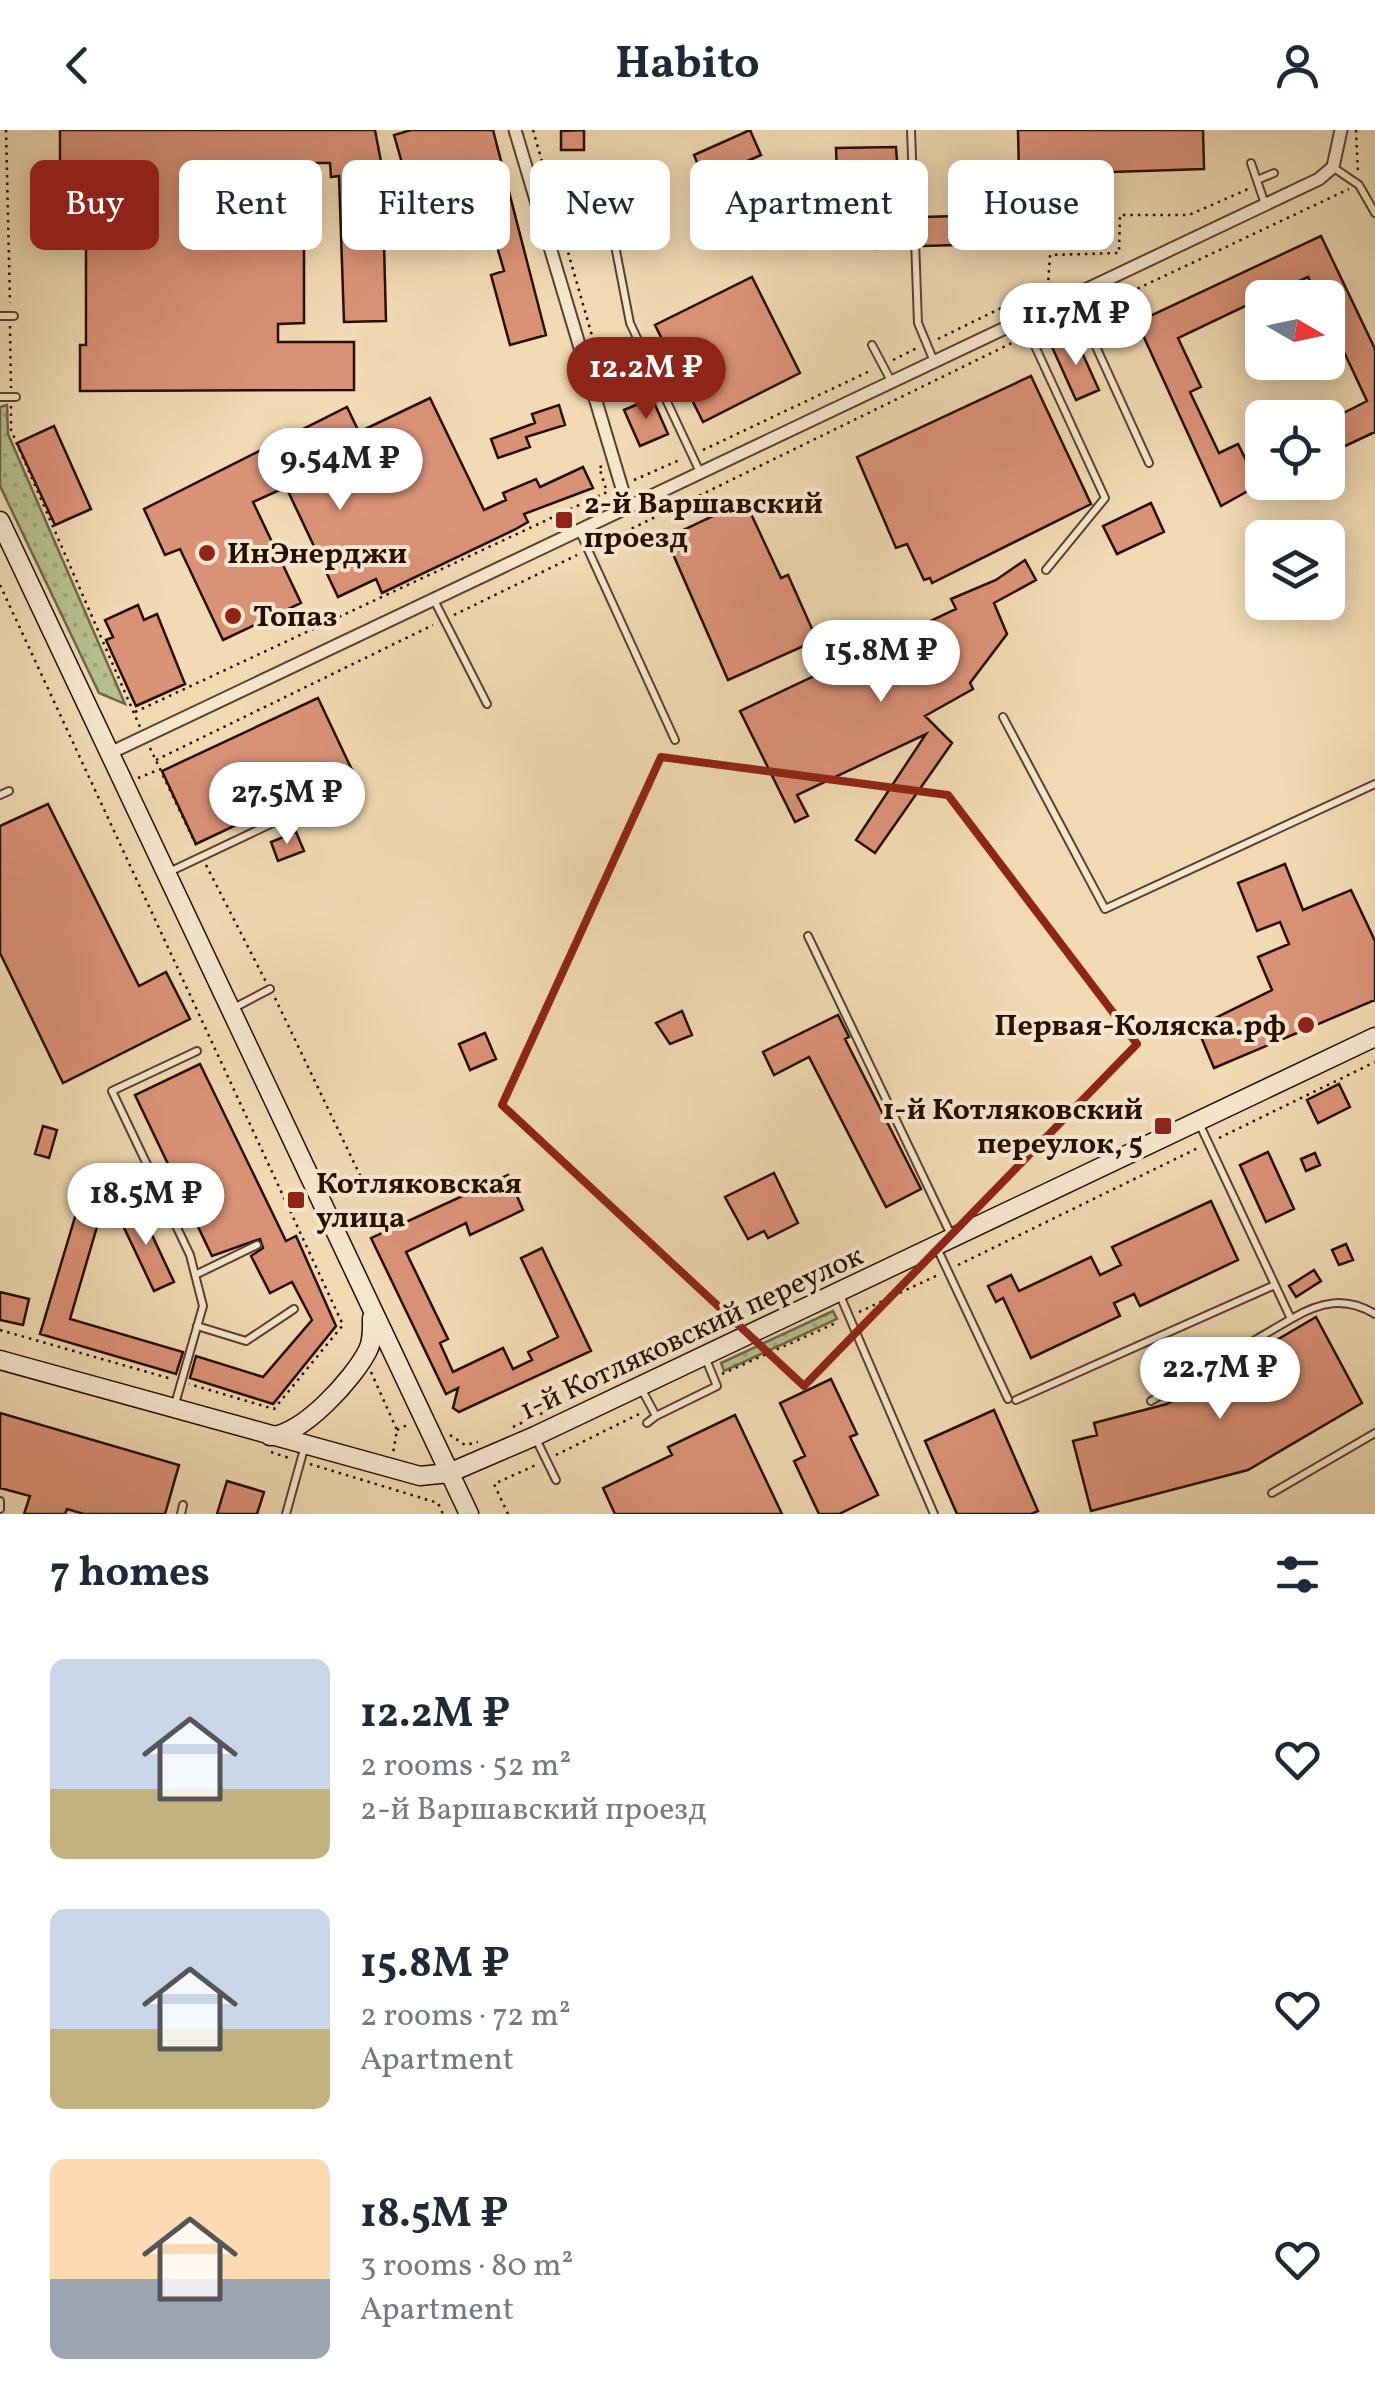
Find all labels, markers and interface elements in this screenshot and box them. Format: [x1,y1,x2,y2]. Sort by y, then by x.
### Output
text: Habito [615,34,760,97]
icon: back [50,38,105,93]
icon: person [1270,38,1325,93]
chip: Buy [30,160,159,250]
chip: Rent [179,160,322,250]
chip: Filters [342,160,510,250]
chip: New [530,160,670,250]
chip: Apartment [690,160,928,250]
chip: House [948,160,1114,250]
north arrow [1245,280,1345,380]
map controls [1245,280,1345,620]
pin: 11.7M ₽ [984,283,1168,368]
text: 11.7M ₽ [1022,293,1130,337]
pin: 12.2M ₽ [554,337,738,422]
text: 12.2M ₽ [589,347,703,391]
button: locate [1245,400,1345,500]
pin: 9.54M ₽ [248,428,432,513]
text: 9.54M ₽ [280,438,400,482]
place label: 2-й Варшавский проезд [584,484,823,560]
marker: 2-й Варшавский проезд [553,509,575,531]
button: layers [1245,520,1345,620]
place label: ИнЭнерджи [227,534,407,576]
marker: ИнЭнерджи [196,542,218,564]
place label: Топаз [253,597,337,639]
marker: Топаз [222,605,244,627]
pin: 15.8M ₽ [789,620,973,705]
text: 15.8M ₽ [824,630,938,674]
pin: 27.5M ₽ [195,762,379,847]
text: 27.5M ₽ [231,772,343,816]
place label: Первая-Коляска.рф [994,1006,1286,1048]
marker: Первая-Коляска.рф [1295,1014,1317,1036]
place label: 1-й Котляковский переулок, 5 [882,1090,1143,1166]
marker: 1-й Котляковский переулок, 5 [1152,1115,1174,1137]
pin: 18.5M ₽ [54,1163,238,1248]
place label: Котляковская улица [316,1164,522,1240]
text: 18.5M ₽ [89,1173,203,1217]
marker: Котляковская улица [285,1189,307,1211]
street label: 1-й Котляковский переулок [513,1236,871,1432]
pin: 22.7M ₽ [1128,1337,1312,1422]
text: 22.7M ₽ [1162,1347,1278,1391]
text: 7 homes [50,1545,210,1604]
icon: filters [1270,1547,1325,1602]
text: 12.2M ₽ [360,1686,510,1745]
icon: home [130,1699,250,1819]
icon: heart [1270,1732,1325,1787]
text: 2 rooms · 52 m² [360,1745,571,1789]
text: 2-й Варшавский проезд [360,1789,706,1833]
text: 15.8M ₽ [360,1936,510,1995]
icon: home [130,1949,250,2069]
icon: heart [1270,1982,1325,2037]
text: 2 rooms · 72 m² [360,1995,571,2039]
text: Apartment [360,2039,514,2083]
text: 18.5M ₽ [360,2186,509,2245]
icon: home [130,2199,250,2319]
icon: heart [1270,2232,1325,2287]
text: 3 rooms · 80 m² [360,2245,573,2289]
text: Apartment [360,2289,514,2333]

